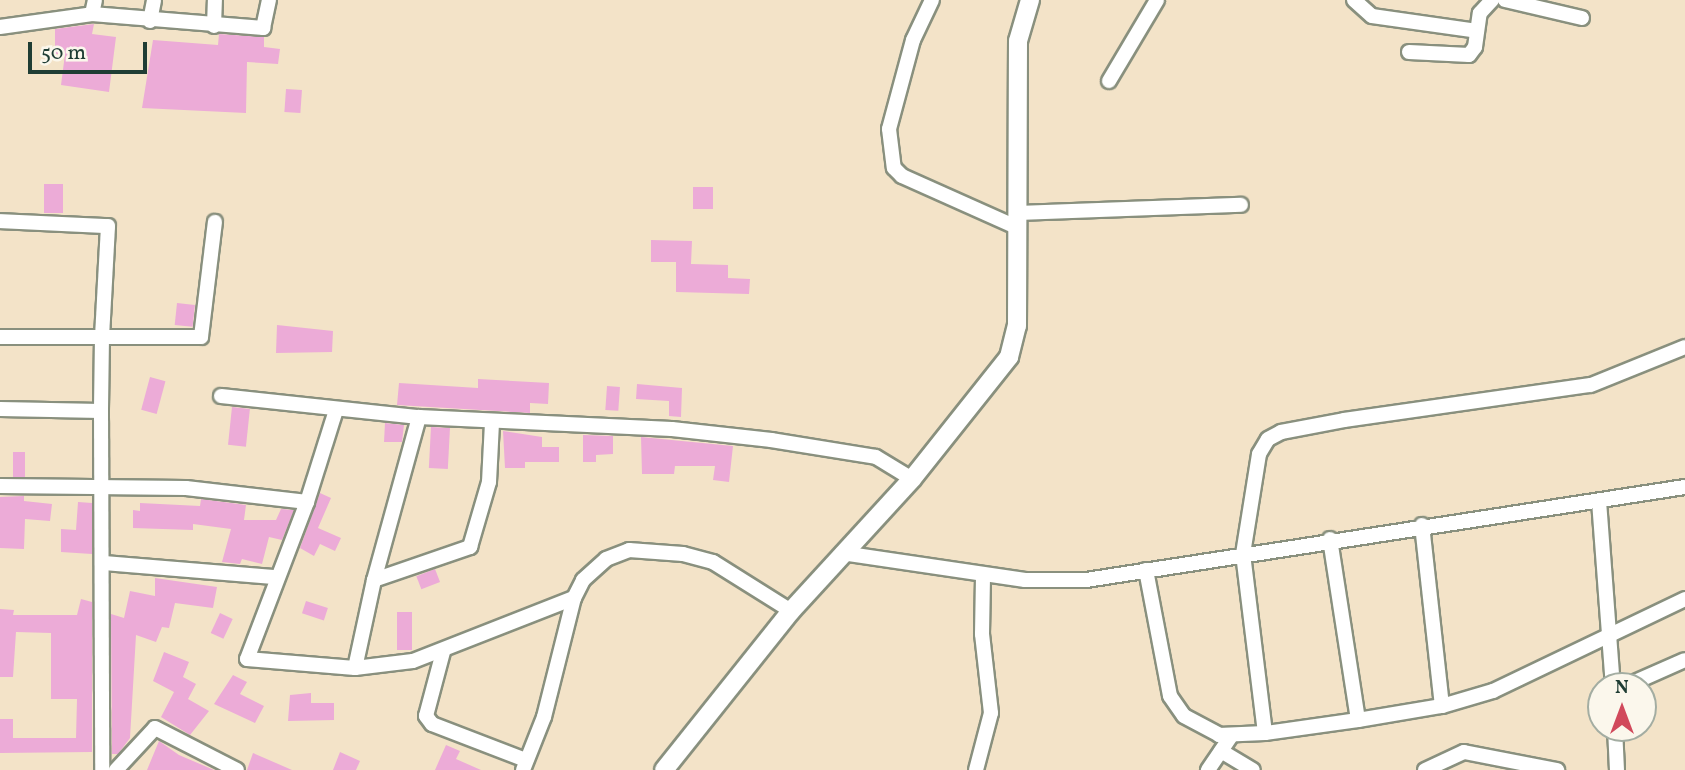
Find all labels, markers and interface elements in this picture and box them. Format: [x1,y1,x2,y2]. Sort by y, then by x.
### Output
scale bar [32,28,150,72]
text: 50 m [41,39,86,68]
north arrow [1587,672,1657,742]
text: N [1615,675,1629,701]

